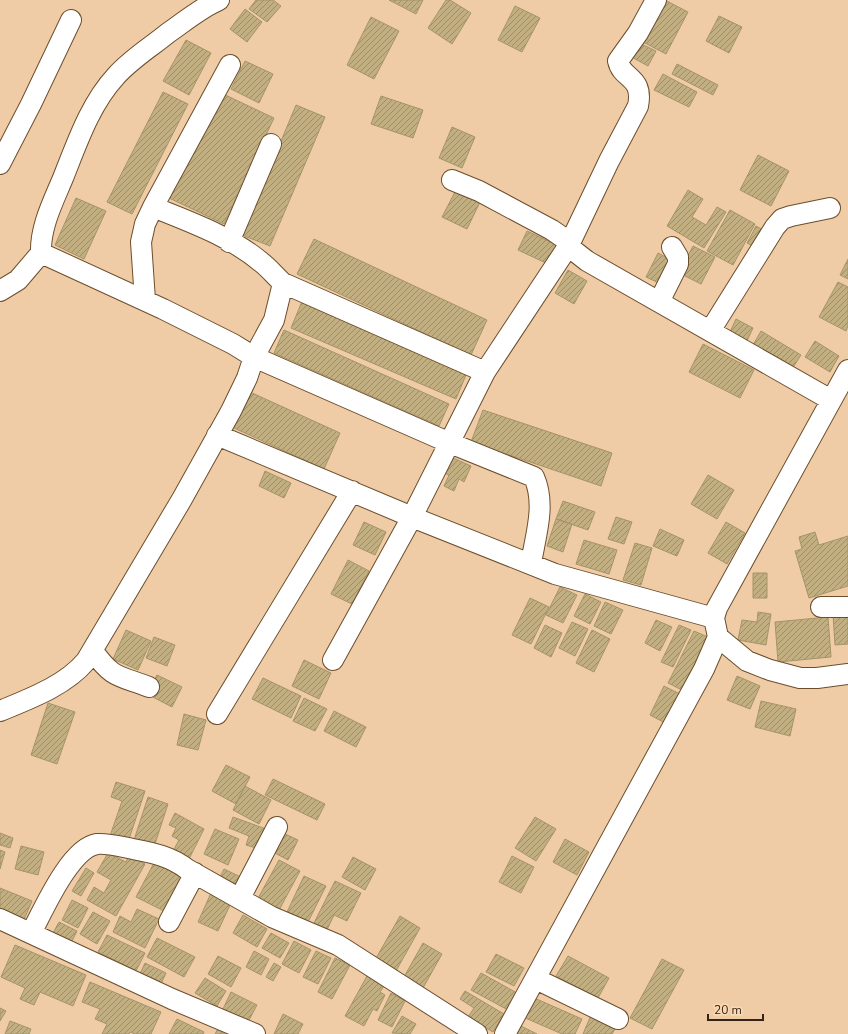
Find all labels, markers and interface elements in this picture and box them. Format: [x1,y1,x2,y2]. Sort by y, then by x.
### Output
scale bar [708,996,763,1022]
text: 20 m [714,1002,742,1018]

